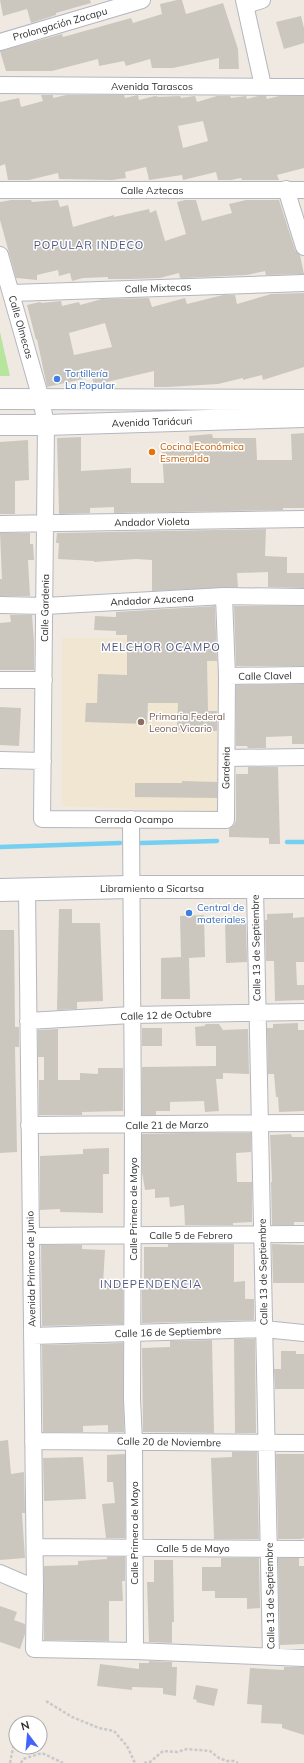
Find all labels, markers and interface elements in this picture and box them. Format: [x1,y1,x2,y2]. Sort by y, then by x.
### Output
street label: Prolongación Zacapu [11,4,109,44]
street label: Avenida Tarascos [111,80,193,93]
street label: Calle Aztecas [121,184,183,197]
district label: POPULAR INDECO [34,238,144,252]
street label: Calle Mixtecas [125,280,192,296]
street label: Calle Olmecas [6,294,36,360]
place label: Tortillería La Popular [65,367,115,392]
marker: Tortillería La Popular [52,374,62,384]
street label: Avenida Tariácuri [111,414,193,430]
place label: Cocina Económica Esmeralda [160,440,244,465]
marker: Cocina Económica Esmeralda [147,447,157,457]
street label: Andador Violeta [114,515,190,529]
street label: Calle Gardenia [38,574,52,642]
street label: Andador Azucena [110,591,194,609]
district label: MELCHOR OCAMPO [101,640,221,654]
street label: Calle Clavel [238,669,292,683]
place label: Primaria Federal Leona Vicario [149,710,225,735]
marker: Primaria Federal Leona Vicario [136,717,146,727]
street label: Gardenia [219,747,233,789]
street label: Cerrada Ocampo [95,813,174,826]
street label: Libramiento a Sicartsa [100,882,204,895]
street label: Calle 13 de Septiembre [249,894,263,1002]
place label: Central de materiales [197,901,246,926]
marker: Central de materiales [184,908,194,918]
street label: Calle 12 de Octubre [120,1007,212,1023]
street label: Calle 21 de Marzo [125,1118,209,1132]
street label: Calle Primero de Mayo [127,1157,140,1261]
street label: Avenida Primero de Junio [23,1211,39,1327]
street label: Calle 13 de Septiembre [256,1218,270,1326]
street label: Calle 5 de Febrero [149,1229,233,1242]
district label: INDEPENDENCIA [100,1277,202,1291]
street label: Calle 16 de Septiembre [114,1324,222,1340]
street label: Calle 20 de Noviembre [117,1435,221,1449]
street label: Calle Primero de Mayo [128,1481,141,1585]
street label: Calle 5 de Mayo [156,1542,230,1555]
street label: Calle 13 de Septiembre [263,1542,277,1650]
north arrow [8,1715,48,1755]
text: N [19,1718,31,1733]

